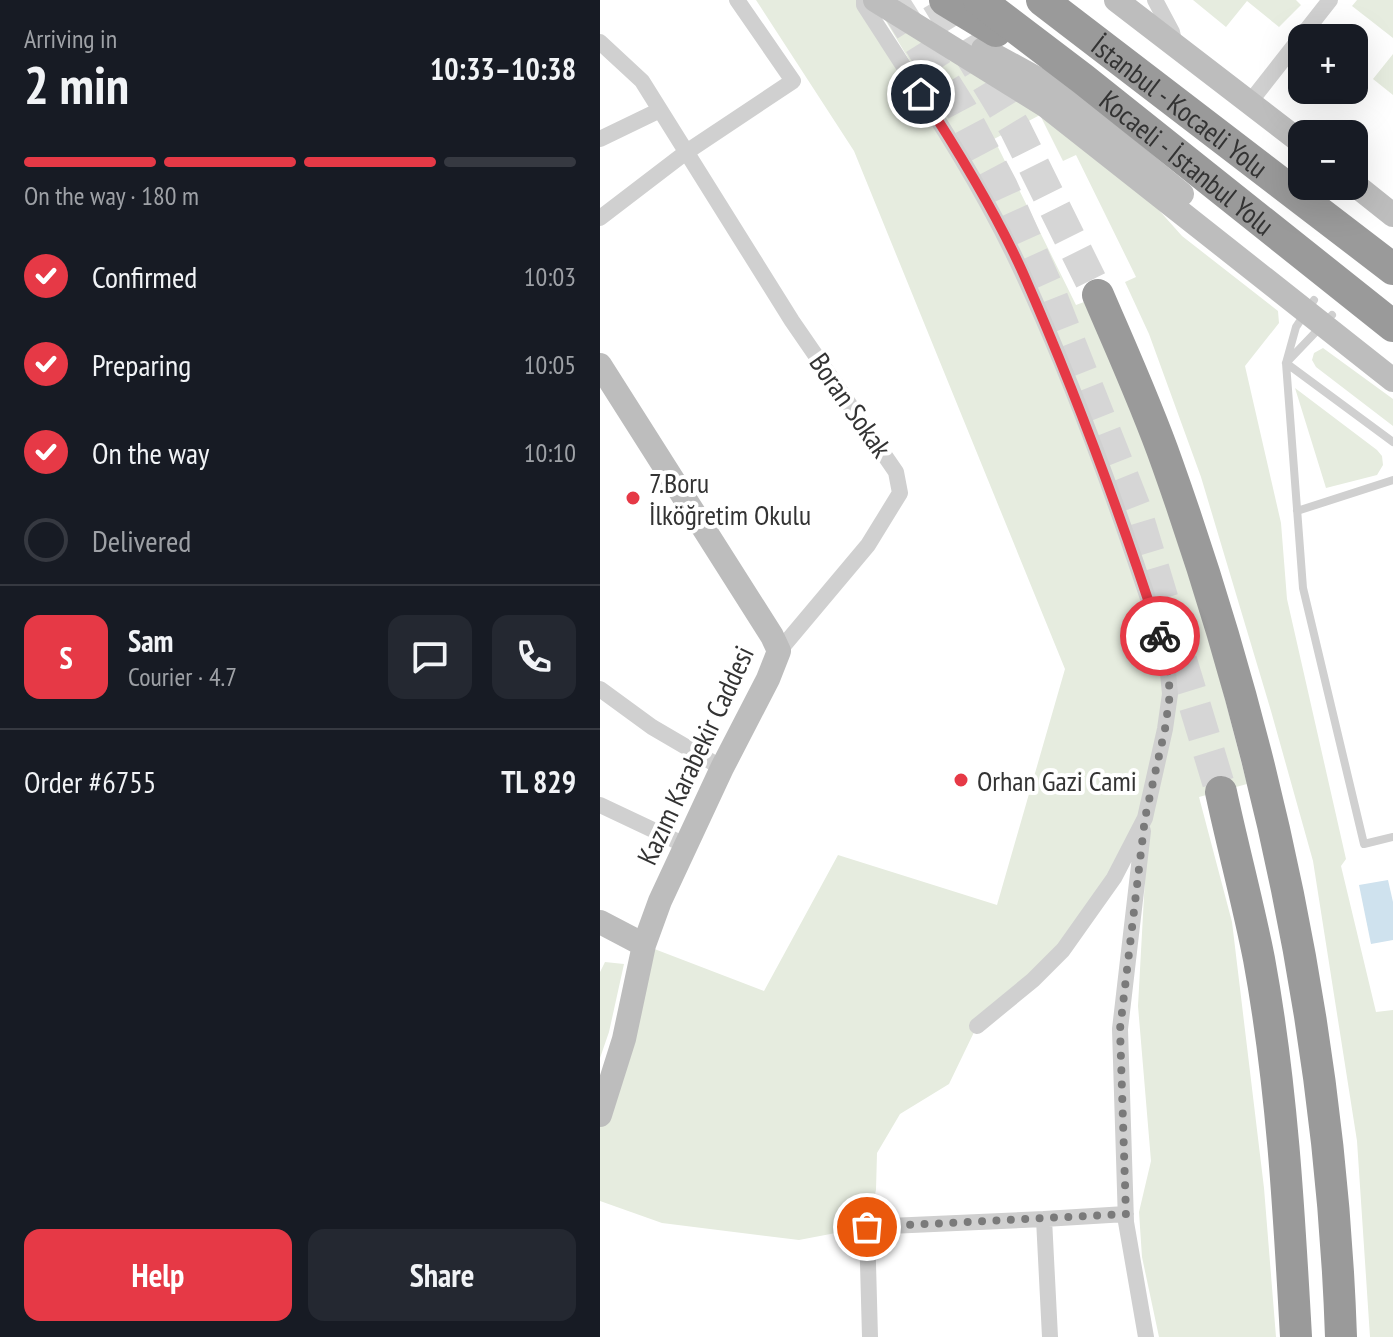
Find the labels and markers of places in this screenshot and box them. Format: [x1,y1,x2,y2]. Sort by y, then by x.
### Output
pin [887,60,955,128]
place label: 7.Boru İlköğretim Okulu [649,464,811,533]
marker: 7.Boru İlköğretim Okulu [624,489,642,507]
place label: Orhan Gazi Cami [977,762,1137,799]
marker: Orhan Gazi Cami [952,771,970,789]
pin [833,1193,901,1261]

